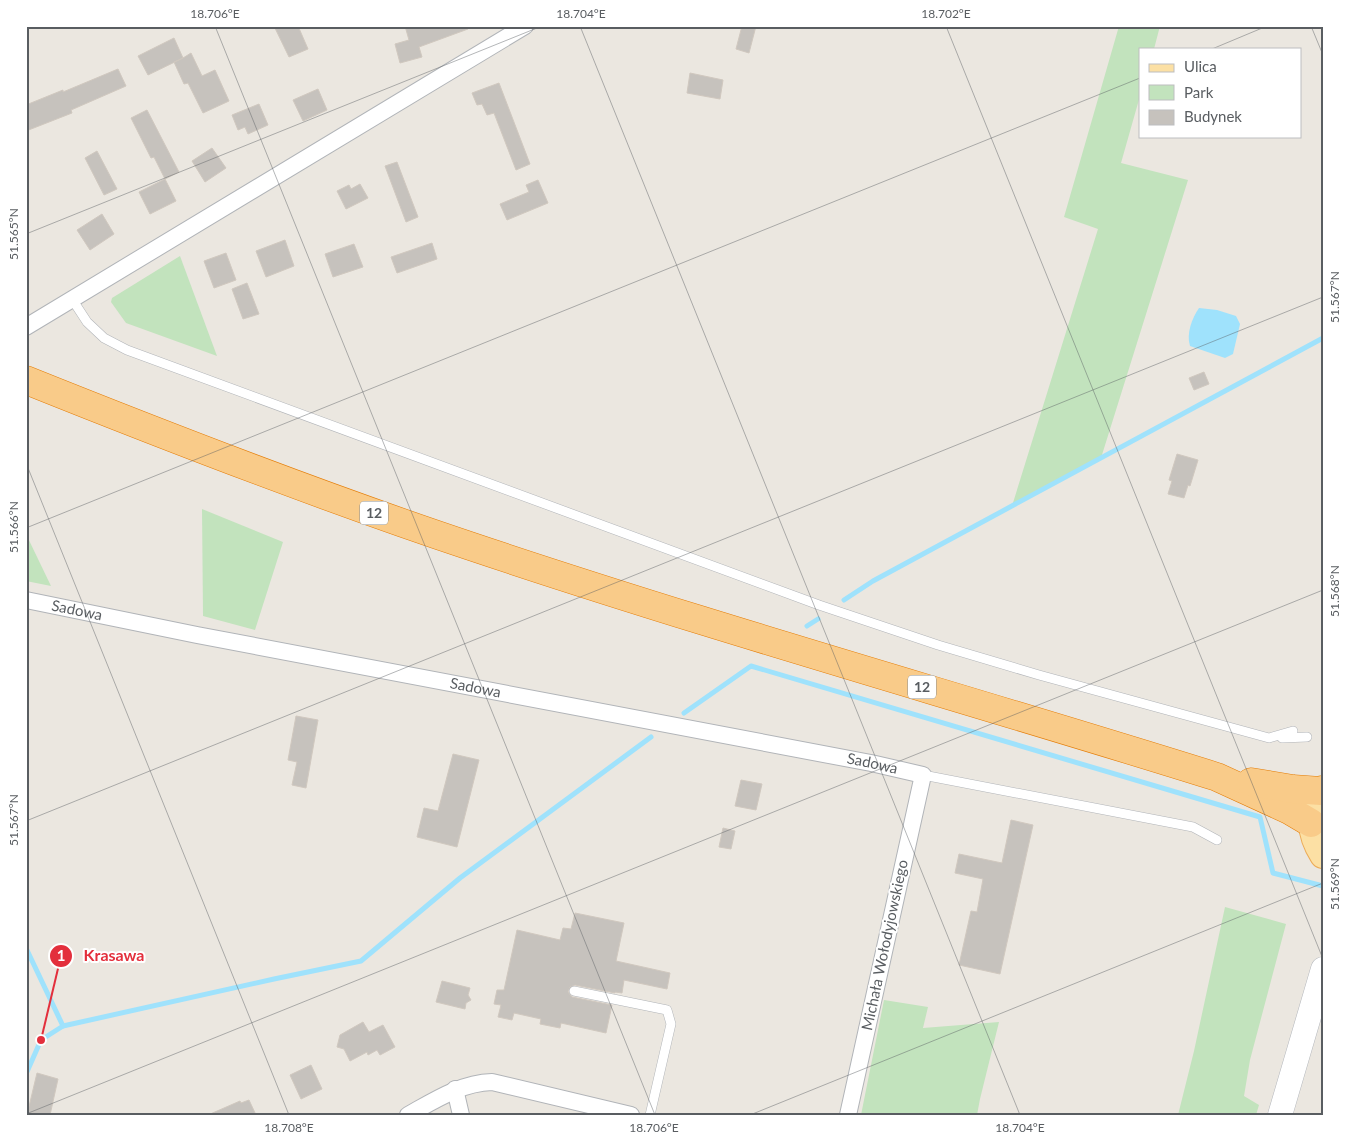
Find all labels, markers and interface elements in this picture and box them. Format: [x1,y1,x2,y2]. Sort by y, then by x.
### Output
text: 18.706°E [190,6,240,21]
text: 18.704°E [556,6,606,21]
text: 18.702°E [921,6,971,21]
legend [1139,48,1302,138]
text: Ulica [1184,57,1217,75]
text: Park [1184,83,1214,101]
text: Budynek [1184,107,1242,125]
text: 51.565°N [6,208,21,260]
text: 51.567°N [1327,271,1342,323]
text: 51.566°N [6,501,21,553]
road number: 12 [360,502,388,524]
text: 51.568°N [1327,565,1342,617]
street label: Sadowa [50,595,104,623]
street label: Sadowa [449,673,503,701]
road number: 12 [908,676,936,699]
street label: Sadowa [846,749,900,777]
text: 51.567°N [6,794,21,846]
street label: Michała Wołodyjowskiego [857,858,911,1032]
text: 51.569°N [1327,858,1342,910]
callout: Krasawa [49,940,155,971]
text: Krasawa [84,945,144,964]
text: 1 [57,946,65,964]
text: 18.708°E [264,1120,314,1135]
text: 18.706°E [629,1120,679,1135]
text: 18.704°E [995,1120,1045,1135]

